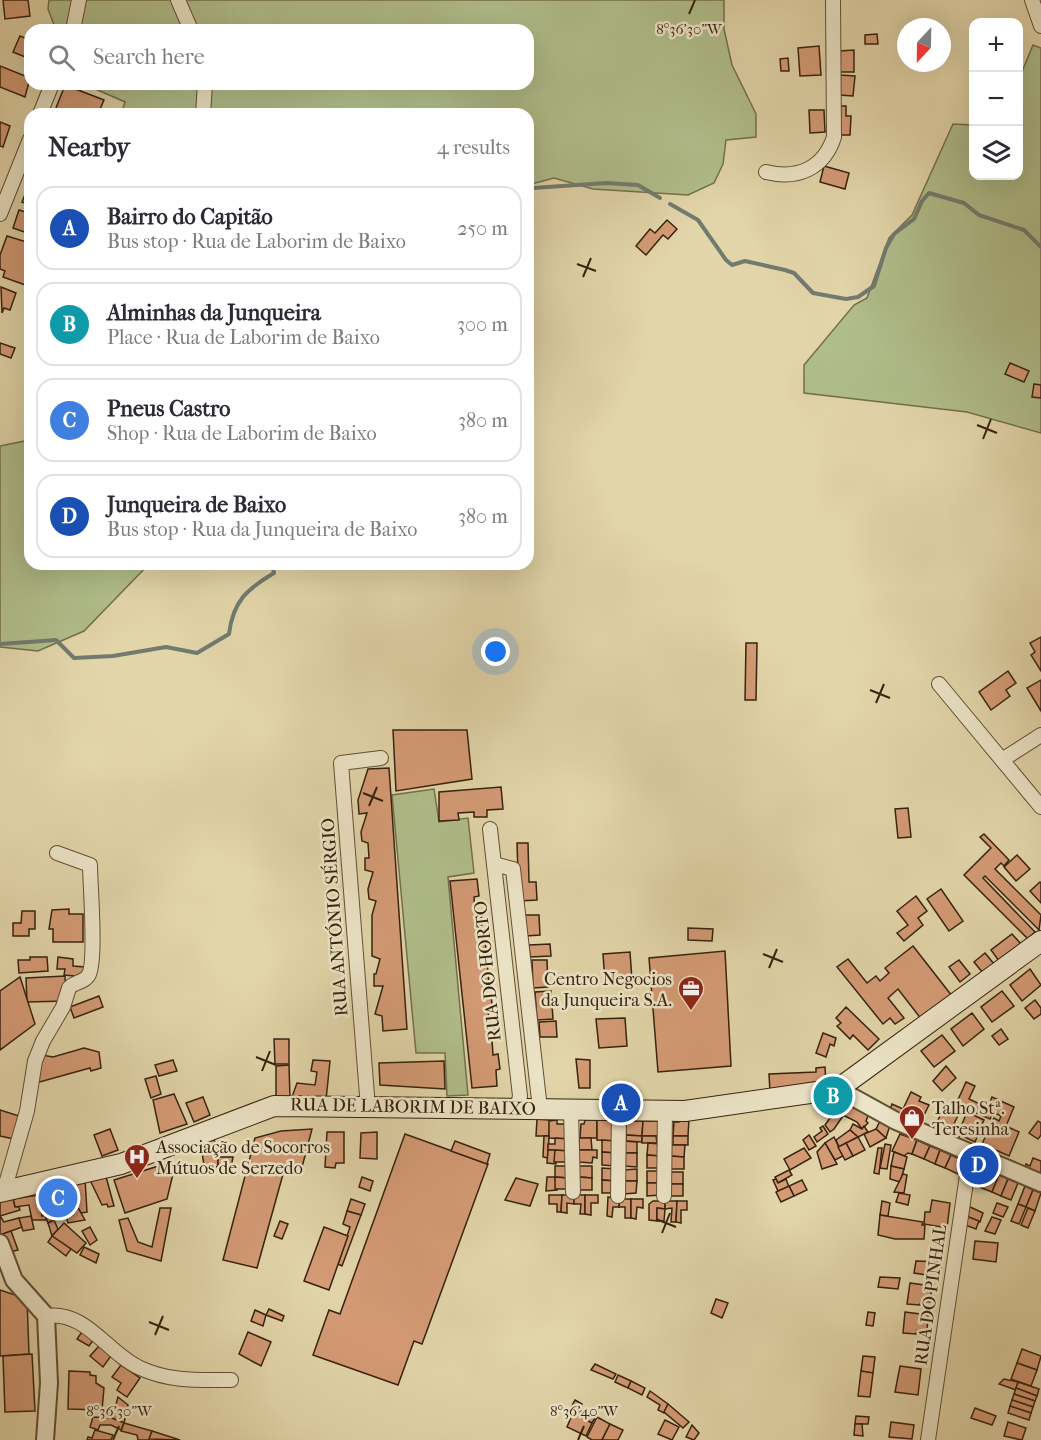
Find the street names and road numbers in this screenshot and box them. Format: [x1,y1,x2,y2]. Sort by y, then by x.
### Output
street label: RUA ANTÓNIO SÉRGIO [316,817,352,1017]
street label: RUA DO HORTO [470,900,506,1042]
street label: RUA DE LABORIM DE BAIXO [290,1094,536,1120]
street label: RUA DO PINHAL [911,1223,951,1367]

